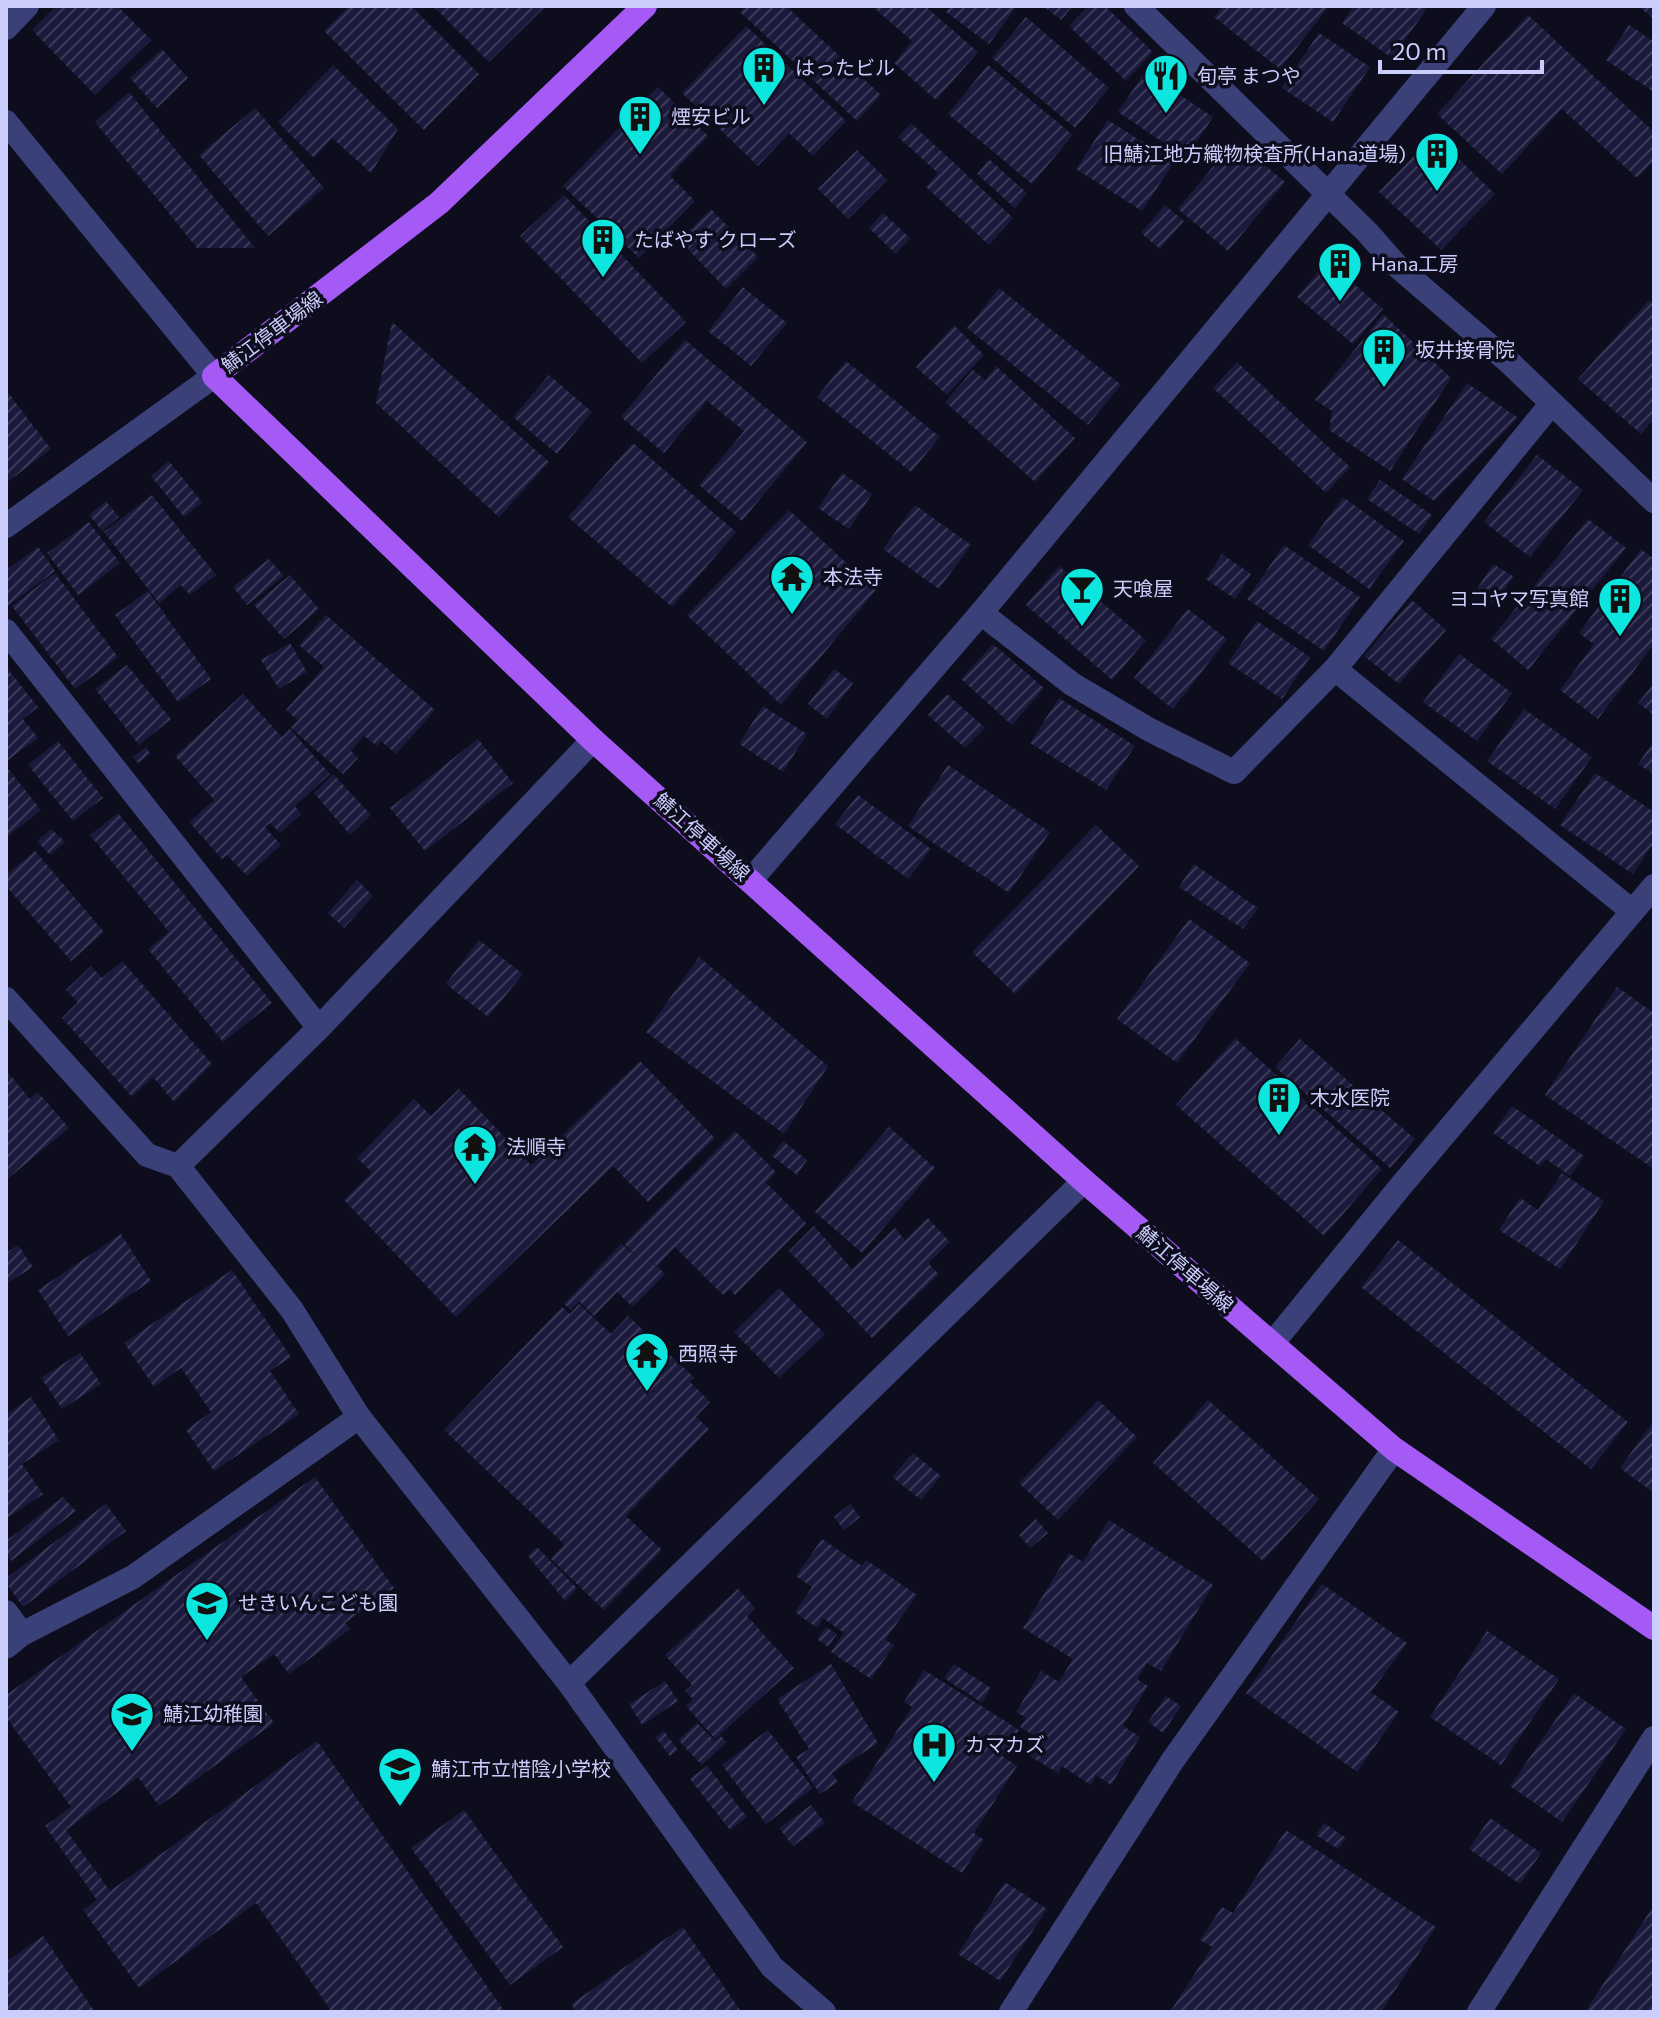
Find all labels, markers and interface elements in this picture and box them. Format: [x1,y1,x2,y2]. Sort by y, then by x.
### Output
scale bar [1380,24,1542,74]
text: 20 m [1392,36,1446,65]
building icon: はったビル [740,44,788,107]
restaurant icon: 旬亭 まつや [1142,52,1190,115]
place label: はったビル [795,55,895,79]
place label: 旬亭 まつや [1197,63,1301,87]
building icon: 煙安ビル [616,93,664,156]
place label: 煙安ビル [671,104,751,128]
building icon: 旧鯖江地方織物検査所(Hana道場) [1413,130,1461,193]
place label: 旧鯖江地方織物検査所(Hana道場) [1103,141,1406,165]
building icon: たばやす クローズ [579,216,627,279]
place label: たばやす クローズ [634,227,797,251]
building icon: Hana工房 [1316,240,1364,303]
place label: Hana工房 [1371,251,1458,275]
street label: 鯖江停車場線 [216,286,327,377]
building icon: 坂井接骨院 [1360,326,1408,389]
place label: 坂井接骨院 [1415,337,1515,361]
temple icon: 本法寺 [768,553,816,616]
place label: 本法寺 [823,564,883,588]
bar icon: 天喰屋 [1058,565,1106,628]
building icon: ヨコヤマ写真館 [1596,575,1644,638]
place label: 天喰屋 [1113,576,1173,600]
place label: ヨコヤマ写真館 [1449,586,1589,610]
street label: 鯖江停車場線 [650,787,755,885]
building icon: 木水医院 [1255,1074,1303,1137]
place label: 木水医院 [1310,1085,1390,1109]
temple icon: 法順寺 [451,1123,499,1186]
place label: 法順寺 [506,1134,566,1158]
street label: 鯖江停車場線 [1133,1220,1239,1317]
temple icon: 西照寺 [623,1330,671,1393]
place label: 西照寺 [678,1341,738,1365]
school or university icon: せきいんこども園 [183,1579,231,1642]
place label: せきいんこども園 [238,1590,398,1614]
school or university icon: 鯖江幼稚園 [108,1690,156,1753]
place label: 鯖江幼稚園 [163,1701,263,1725]
hospital icon: カマカズ [910,1721,958,1784]
place label: カマカズ [965,1732,1045,1756]
school or university icon: 鯖江市立惜陰小学校 [376,1745,424,1808]
place label: 鯖江市立惜陰小学校 [431,1756,611,1780]

